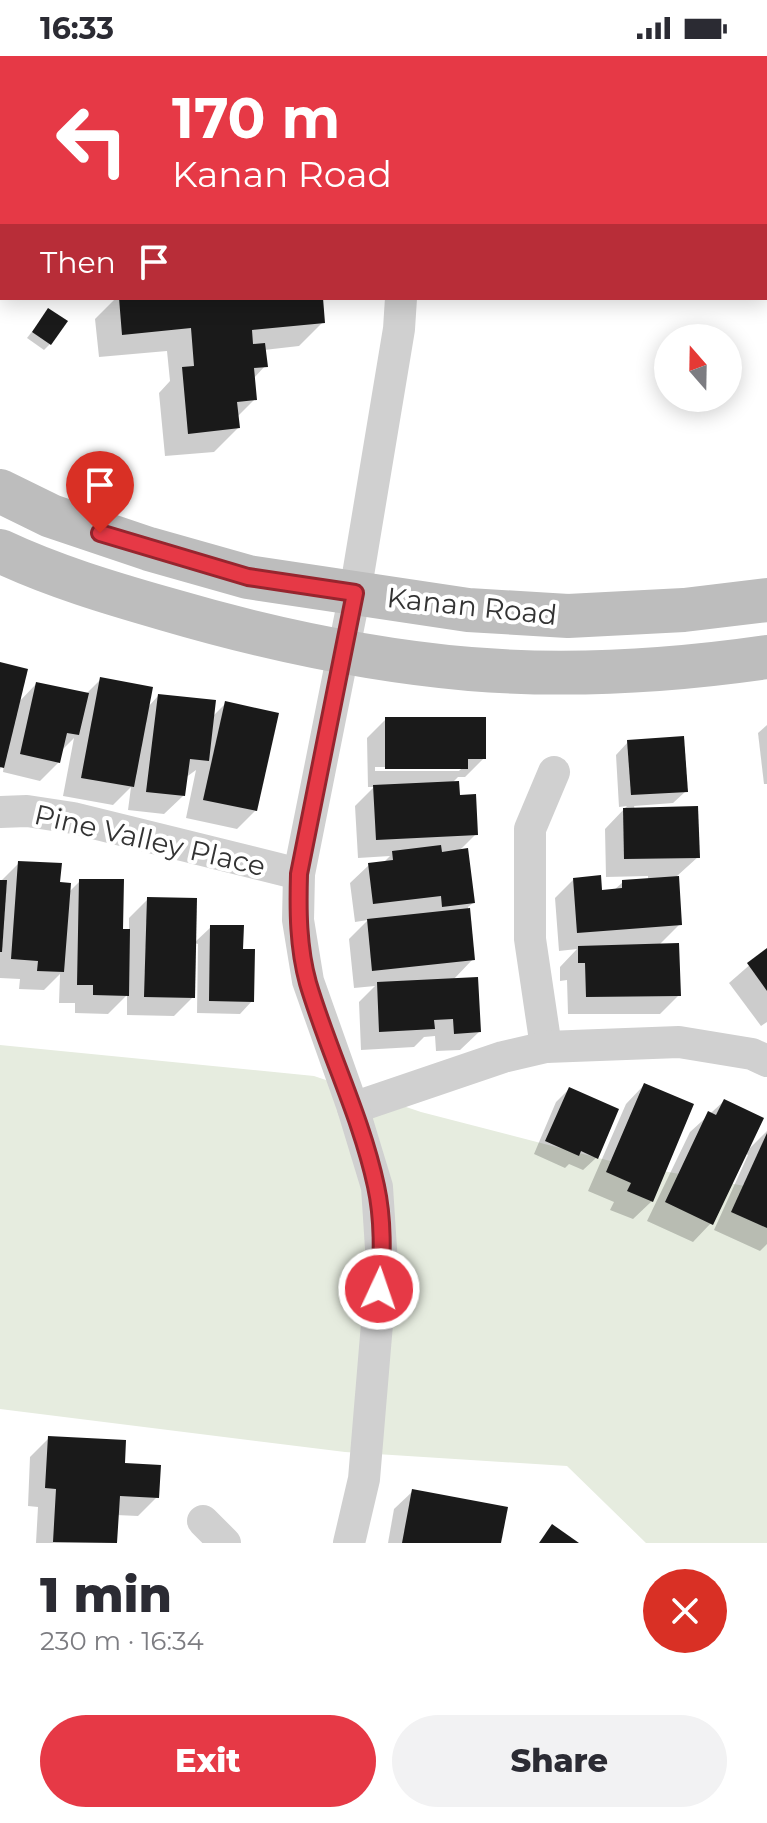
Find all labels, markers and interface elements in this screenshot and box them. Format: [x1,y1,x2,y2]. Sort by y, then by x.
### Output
text: 16:33 [40,10,114,47]
text: 170 m [172,84,340,152]
icon: left [40,88,144,192]
text: Kanan Road [172,152,392,196]
icon: arrive [132,240,176,284]
text: Then [40,244,116,281]
north arrow [654,324,742,412]
map controls [654,324,742,412]
pin [66,451,134,533]
icon: arrive [78,463,122,507]
street label: Kanan Road [385,580,559,632]
street label: Pine Valley Place [31,797,269,883]
position arrow [337,1247,421,1331]
text: 1 min [40,1566,172,1624]
button: close [643,1569,727,1653]
text: 230 m · 16:34 [40,1625,204,1657]
button: Exit [40,1715,376,1807]
button: Share [392,1715,727,1807]

